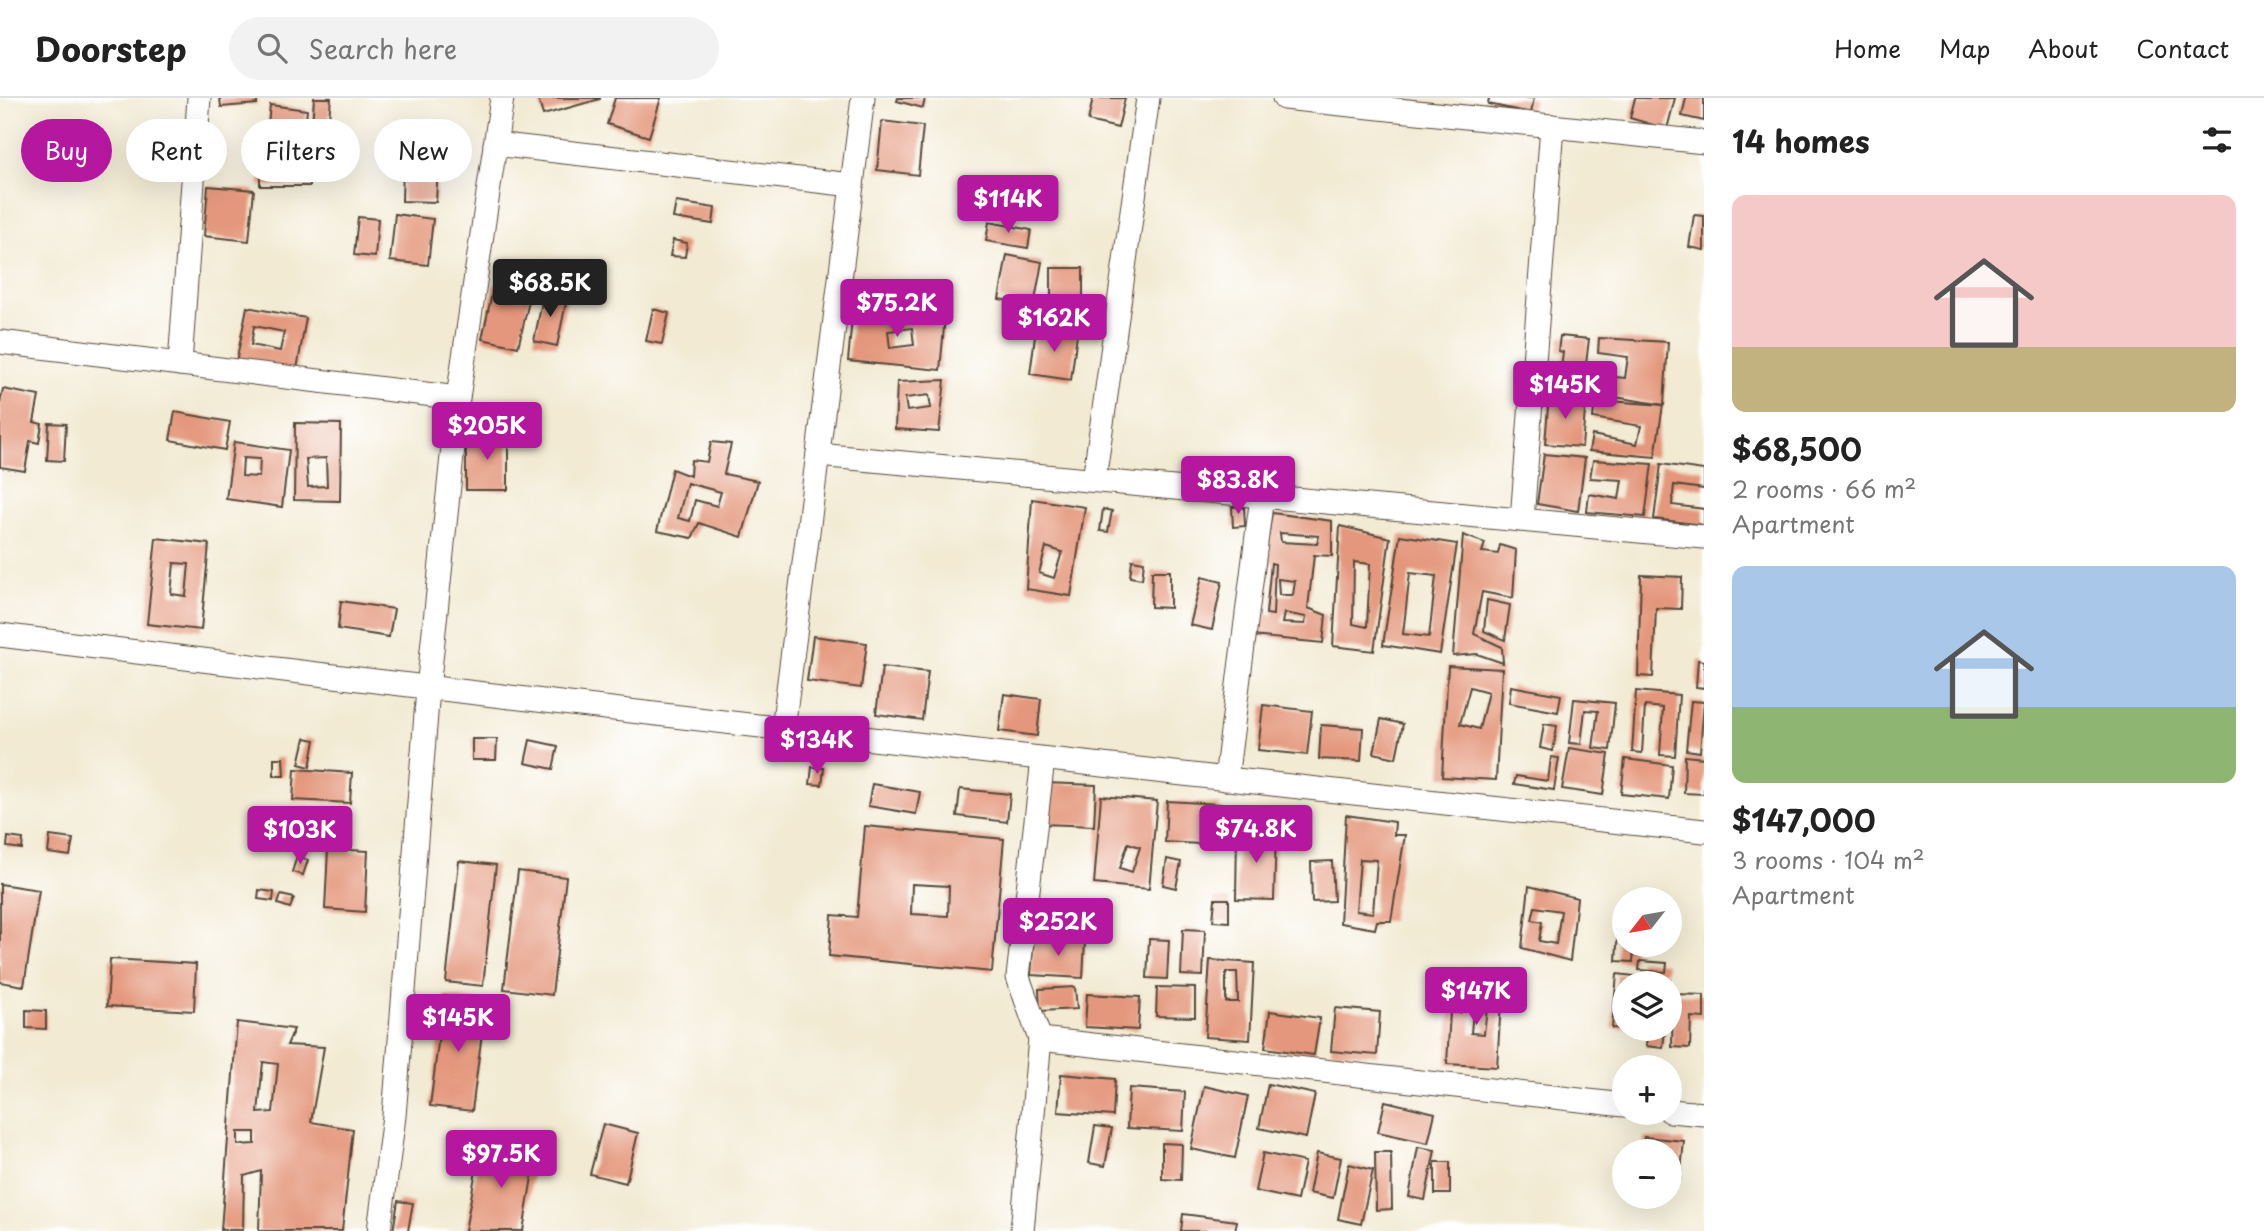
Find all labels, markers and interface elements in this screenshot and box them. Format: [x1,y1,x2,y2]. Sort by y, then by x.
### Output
search box [229,17,719,80]
text: Doorstep [35,23,187,73]
icon: search [253,29,291,67]
text: Search here [309,29,457,68]
text: Home [1834,30,1901,66]
text: Map [1939,30,1990,66]
text: About [2028,30,2098,66]
text: Contact [2136,30,2229,66]
text: 14 homes [1732,118,1870,163]
chip: Buy [21,119,112,182]
chip: Rent [126,119,227,182]
chip: Filters [241,119,360,182]
chip: New [374,119,472,182]
icon: filters [2198,121,2236,159]
pin: $114K [959,176,1057,235]
text: $114K [973,180,1043,215]
icon: home [1921,240,2047,366]
pin: $68.5K [493,260,607,319]
text: $68.5K [509,264,591,299]
pin: $75.2K [840,280,954,339]
text: $75.2K [856,284,938,319]
pin: $162K [1005,294,1103,354]
text: $162K [1018,299,1090,334]
pin: $145K [1516,362,1614,421]
text: $145K [1529,366,1601,401]
pin: $205K [438,402,536,462]
text: $205K [448,407,526,442]
text: $68,500 [1732,426,1862,471]
pin: $83.8K [1181,456,1295,516]
text: $83.8K [1197,461,1279,496]
text: 2 rooms · 66 m² [1732,471,1916,506]
text: Apartment [1732,506,1855,541]
icon: home [1921,611,2047,737]
pin: $134K [768,716,866,776]
text: $134K [780,721,854,756]
text: $147,000 [1732,797,1876,842]
pin: $103K [251,806,349,866]
pin: $74.8K [1199,806,1313,865]
text: $74.8K [1215,810,1297,845]
text: $103K [263,811,337,846]
text: 3 rooms · 104 m² [1732,842,1925,877]
text: Apartment [1732,877,1855,912]
north arrow [1612,887,1682,957]
map controls [1612,887,1682,1209]
pin: $252K [1009,898,1107,958]
text: $252K [1019,903,1097,938]
pin: $147K [1427,968,1525,1027]
button: layers [1612,971,1682,1041]
text: $147K [1441,972,1511,1007]
pin: $145K [409,995,507,1054]
text: $145K [422,999,494,1034]
button: + [1612,1055,1682,1125]
pin: $97.5K [444,1130,558,1190]
text: $97.5K [462,1135,540,1170]
button: − [1612,1139,1682,1209]

